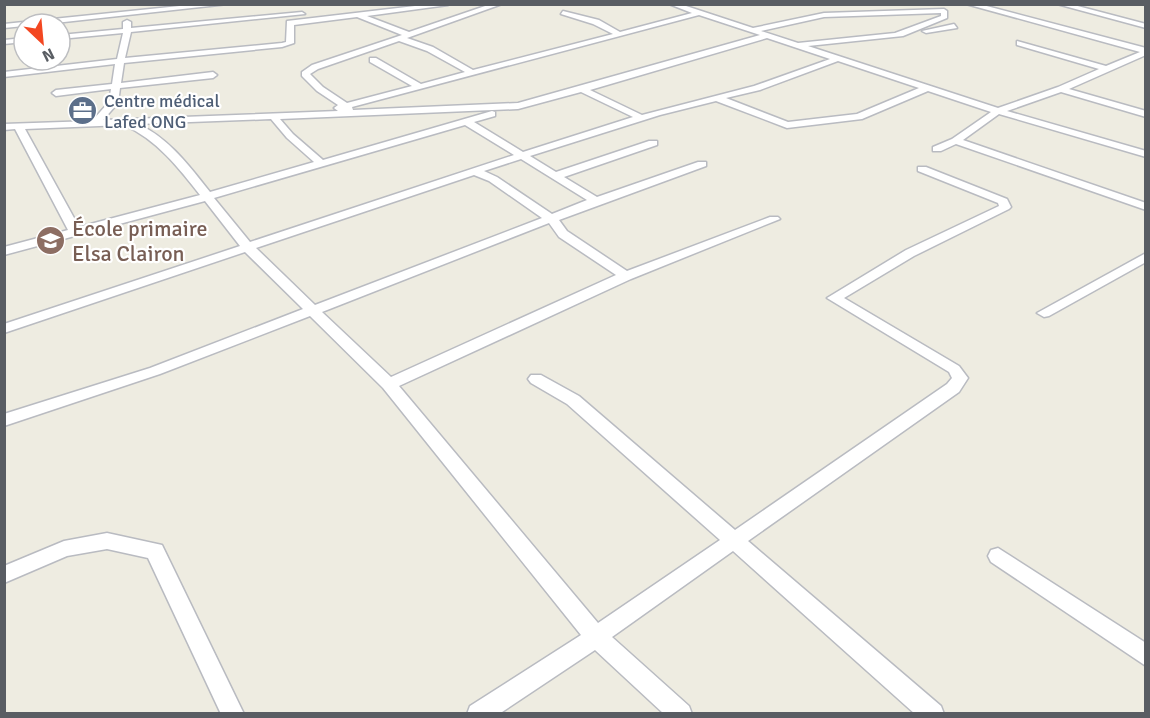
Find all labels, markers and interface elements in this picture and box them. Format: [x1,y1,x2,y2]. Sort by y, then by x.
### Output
north arrow [12,12,72,72]
text: N [39,43,58,66]
place label: Centre médical Lafed ONG [104,90,220,133]
office icon: Centre médical Lafed ONG [67,95,99,127]
place label: École primaire Elsa Clairon [72,215,207,267]
school or university icon: École primaire Elsa Clairon [35,225,67,257]

